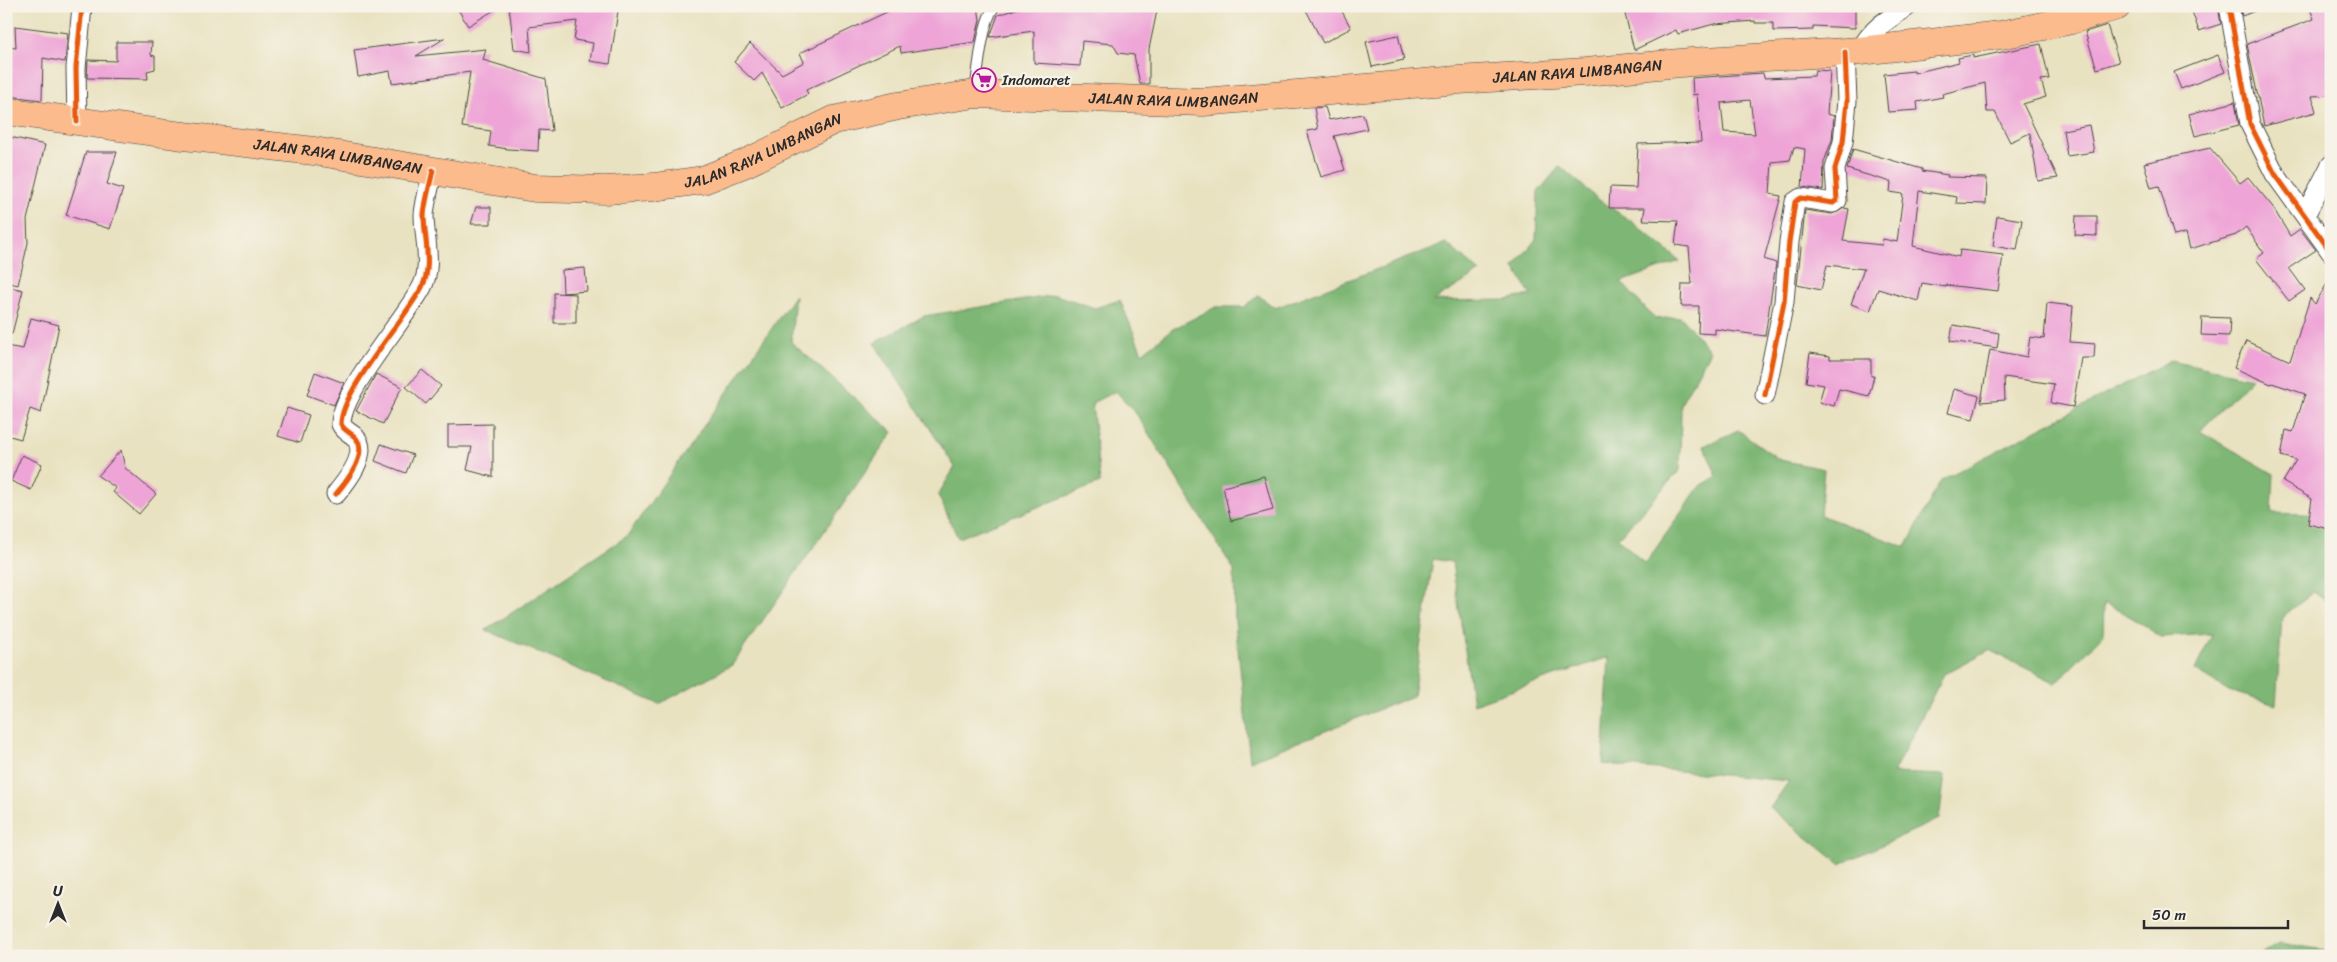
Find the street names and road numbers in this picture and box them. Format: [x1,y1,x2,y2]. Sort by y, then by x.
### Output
street label: JALAN RAYA LIMBANGAN [1491,52,1664,91]
street label: JALAN RAYA LIMBANGAN [1088,84,1260,115]
street label: JALAN RAYA LIMBANGAN [682,106,845,196]
street label: JALAN RAYA LIMBANGAN [251,131,424,182]

